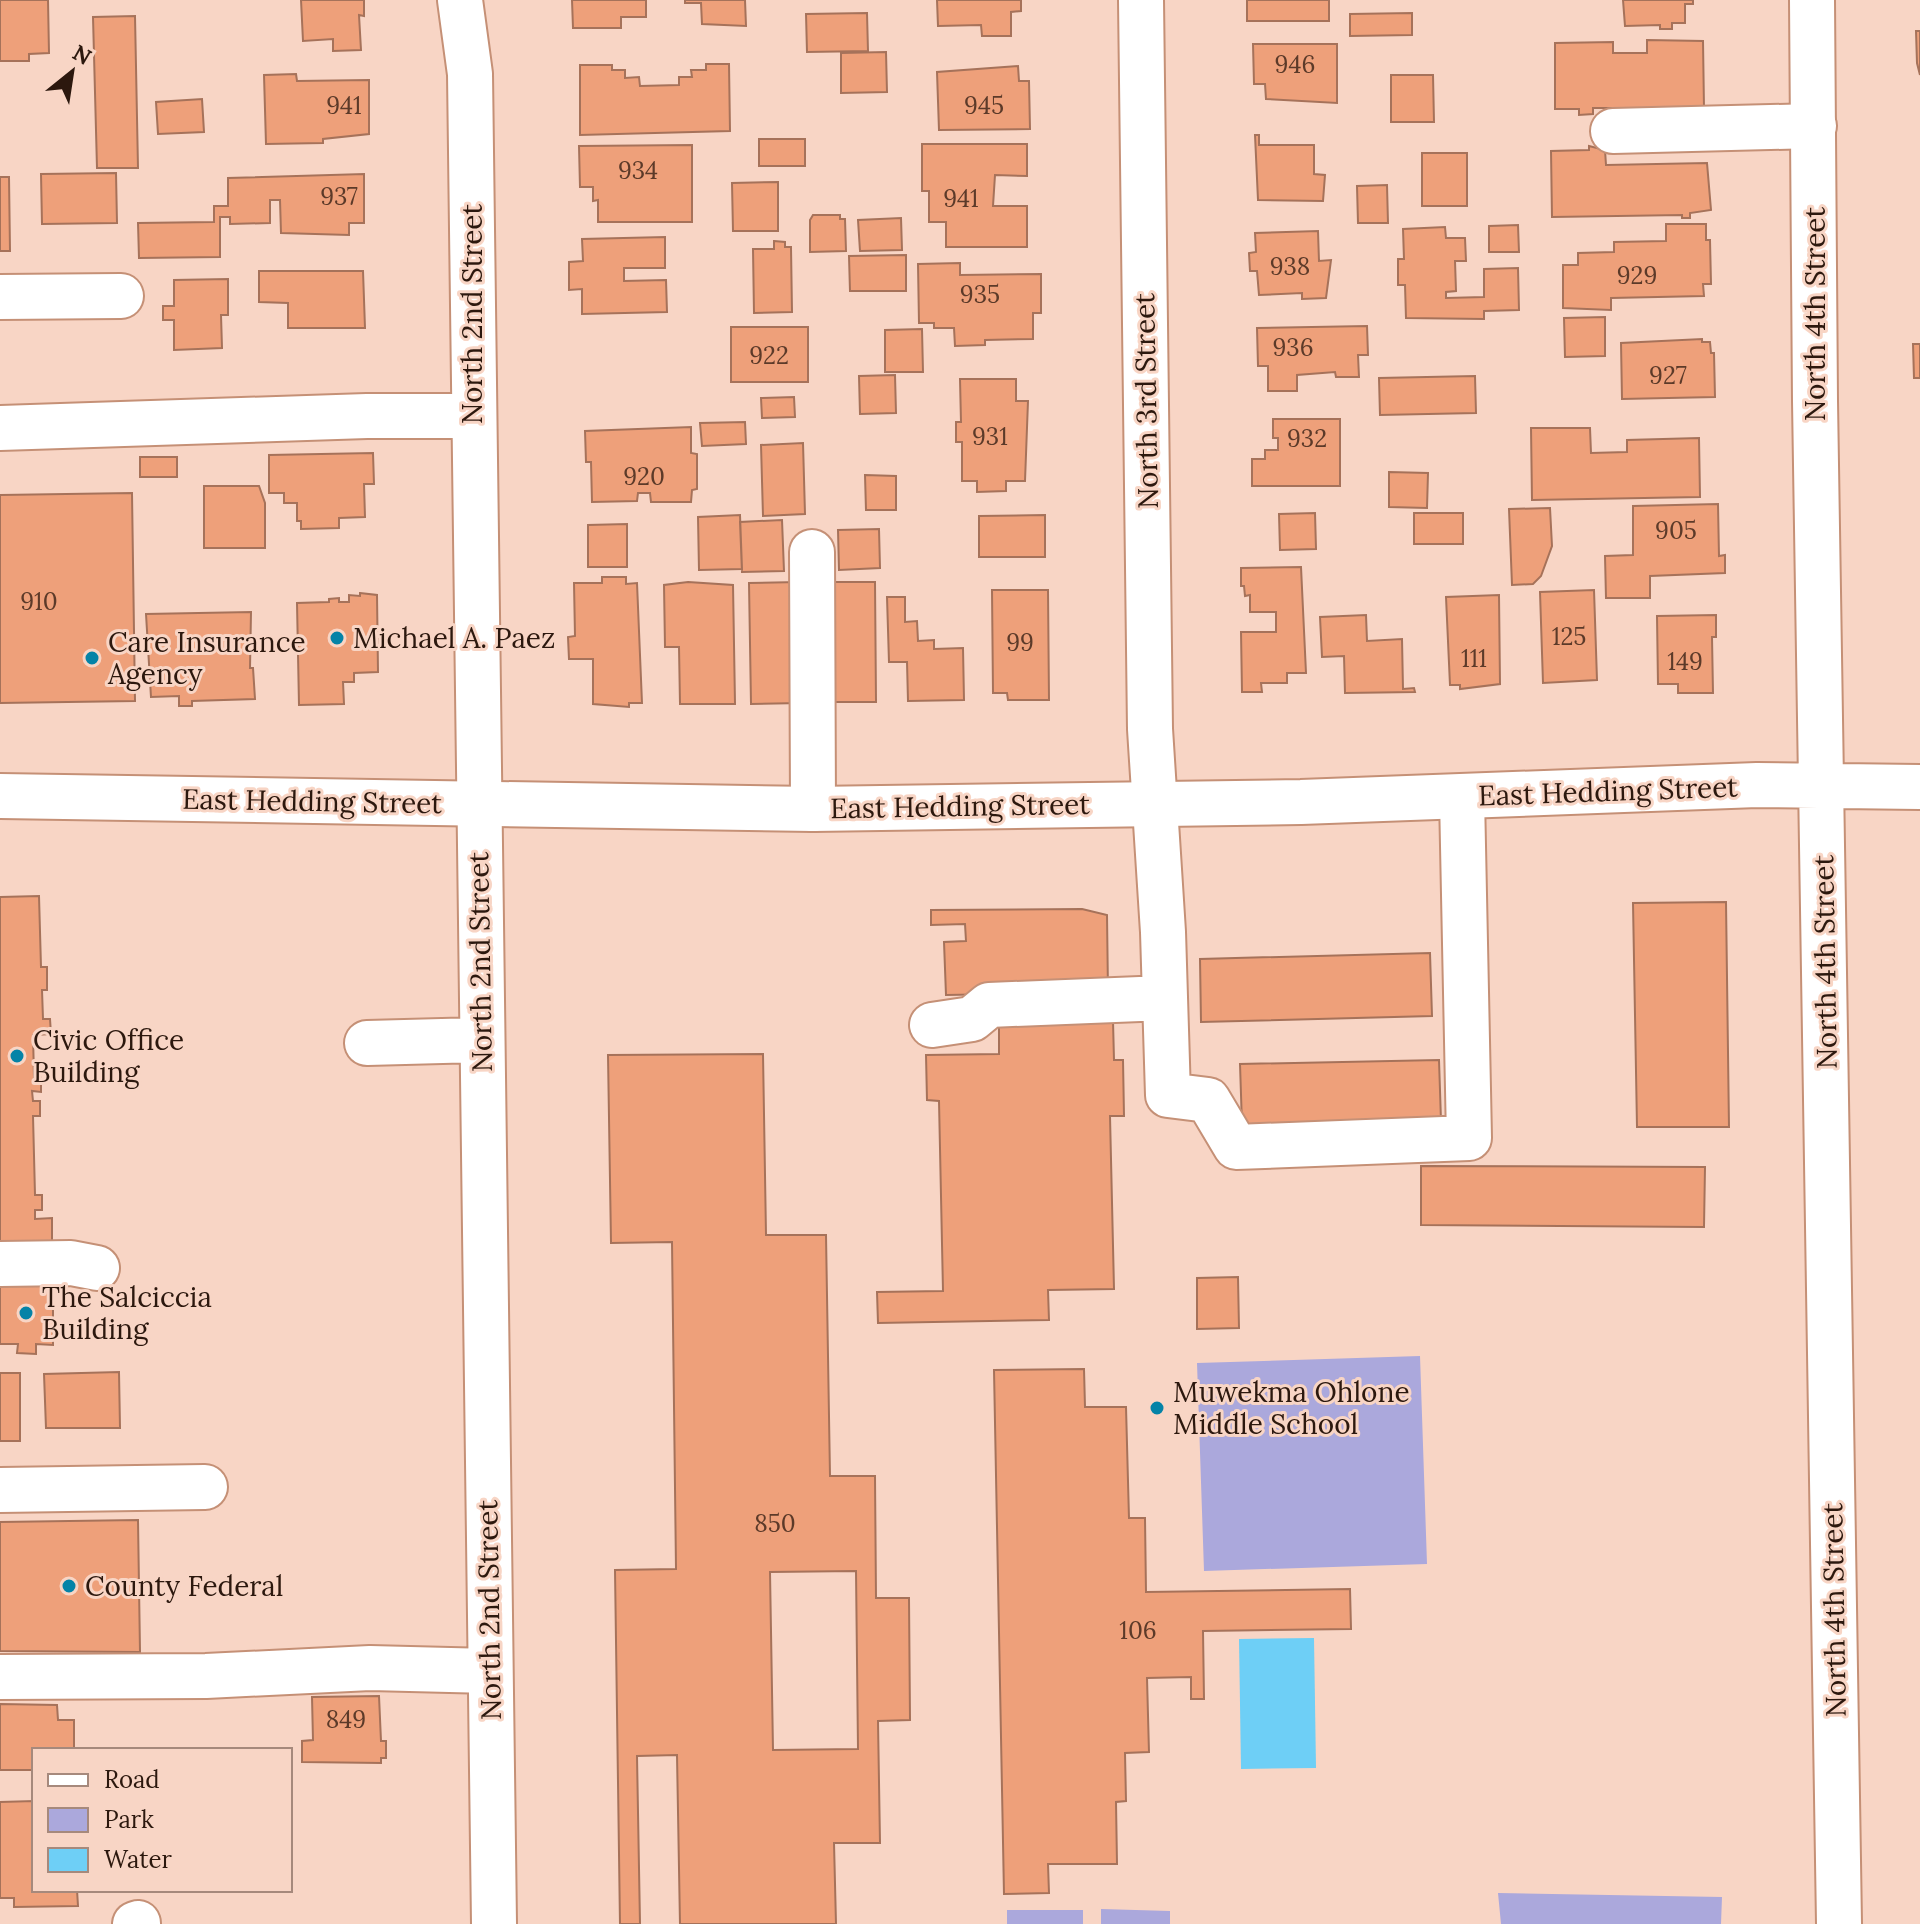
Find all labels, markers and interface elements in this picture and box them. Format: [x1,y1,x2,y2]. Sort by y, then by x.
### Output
north arrow [32,32,112,112]
text: N [68,38,96,71]
house number: 946 [1275,49,1315,80]
house number: 941 [326,90,362,121]
house number: 945 [964,90,1004,121]
house number: 934 [618,155,658,186]
house number: 937 [320,181,358,212]
house number: 941 [943,183,979,214]
street label: North 2nd Street [454,204,490,424]
street label: North 4th Street [1797,207,1833,421]
house number: 938 [1270,251,1310,282]
house number: 929 [1617,260,1657,291]
house number: 935 [960,279,1000,310]
street label: North 3rd Street [1126,293,1166,509]
house number: 936 [1272,332,1314,363]
house number: 922 [749,340,789,371]
house number: 927 [1649,360,1687,391]
house number: 931 [972,421,1008,452]
house number: 932 [1287,423,1327,454]
house number: 920 [623,461,665,492]
house number: 905 [1655,515,1697,546]
house number: 910 [20,586,58,617]
place label: Michael A. Paez [353,620,555,656]
house number: 125 [1552,621,1586,652]
place label: Care Insurance Agency [107,624,306,692]
house number: 99 [1006,627,1034,658]
marker: Michael A. Paez [328,629,346,647]
house number: 111 [1461,643,1487,674]
house number: 149 [1667,646,1703,677]
marker: Care Insurance Agency [83,649,101,667]
street label: East Hedding Street [1478,768,1739,814]
street label: East Hedding Street [182,781,442,821]
street label: East Hedding Street [830,786,1090,826]
street label: North 2nd Street [460,851,500,1072]
street label: North 4th Street [1805,854,1845,1069]
place label: Civic Office Building [33,1022,184,1090]
marker: Civic Office Building [8,1047,26,1065]
place label: The Salciccia Building [42,1279,212,1347]
marker: The Salciccia Building [17,1304,35,1322]
place label: Muwekma Ohlone Middle School [1173,1374,1410,1442]
marker: Muwekma Ohlone Middle School [1148,1399,1166,1417]
street label: North 2nd Street [469,1499,509,1720]
street label: North 4th Street [1814,1502,1854,1717]
house number: 850 [754,1508,796,1539]
place label: County Federal [85,1568,283,1604]
marker: County Federal [60,1577,78,1595]
house number: 106 [1119,1615,1157,1646]
house number: 849 [326,1704,366,1735]
legend [32,1748,292,1892]
text: Road [104,1764,160,1795]
text: Park [104,1804,154,1835]
text: Water [104,1844,172,1875]

